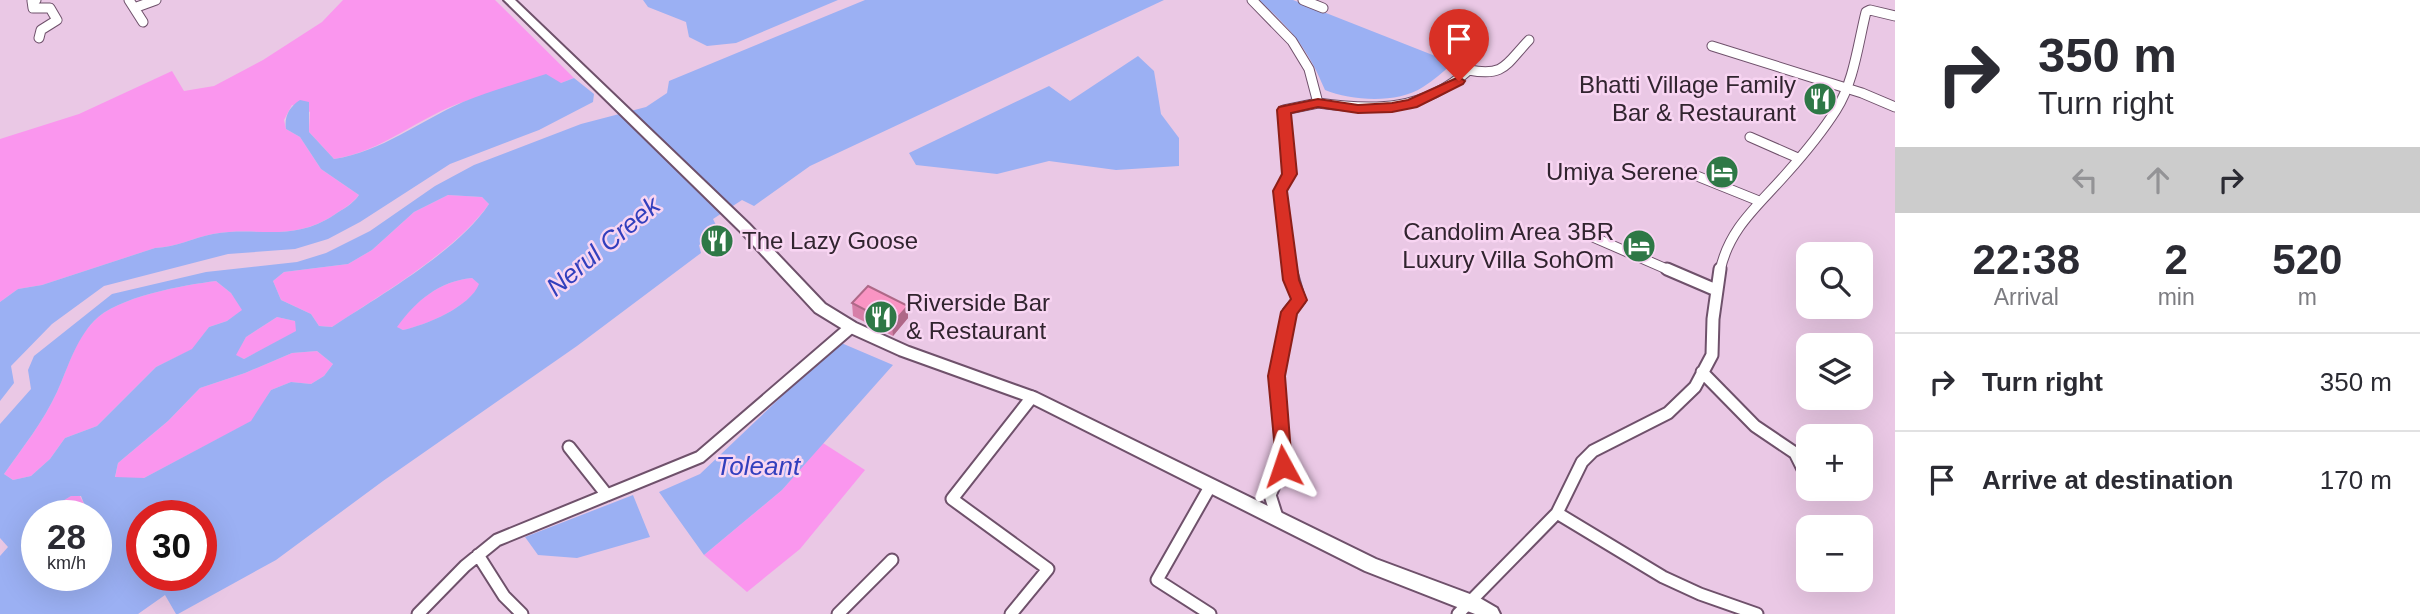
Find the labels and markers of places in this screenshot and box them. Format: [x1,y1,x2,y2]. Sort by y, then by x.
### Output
pin [1429,9,1489,81]
place label: Bhatti Village Family Bar & Restaurant [1579,71,1796,126]
restaurant icon: Bhatti Village Family Bar & Restaurant [1801,80,1839,118]
hotel icon: Umiya Serene [1703,153,1741,191]
place label: Umiya Serene [1546,158,1698,185]
place label: Candolim Area 3BR Luxury Villa SohOm [1402,218,1614,273]
restaurant icon: The Lazy Goose [698,222,736,260]
place label: The Lazy Goose [742,227,918,254]
hotel icon: Candolim Area 3BR Luxury Villa SohOm [1620,227,1658,265]
place label: Riverside Bar & Restaurant [906,289,1050,344]
restaurant icon: Riverside Bar & Restaurant [862,298,900,336]

